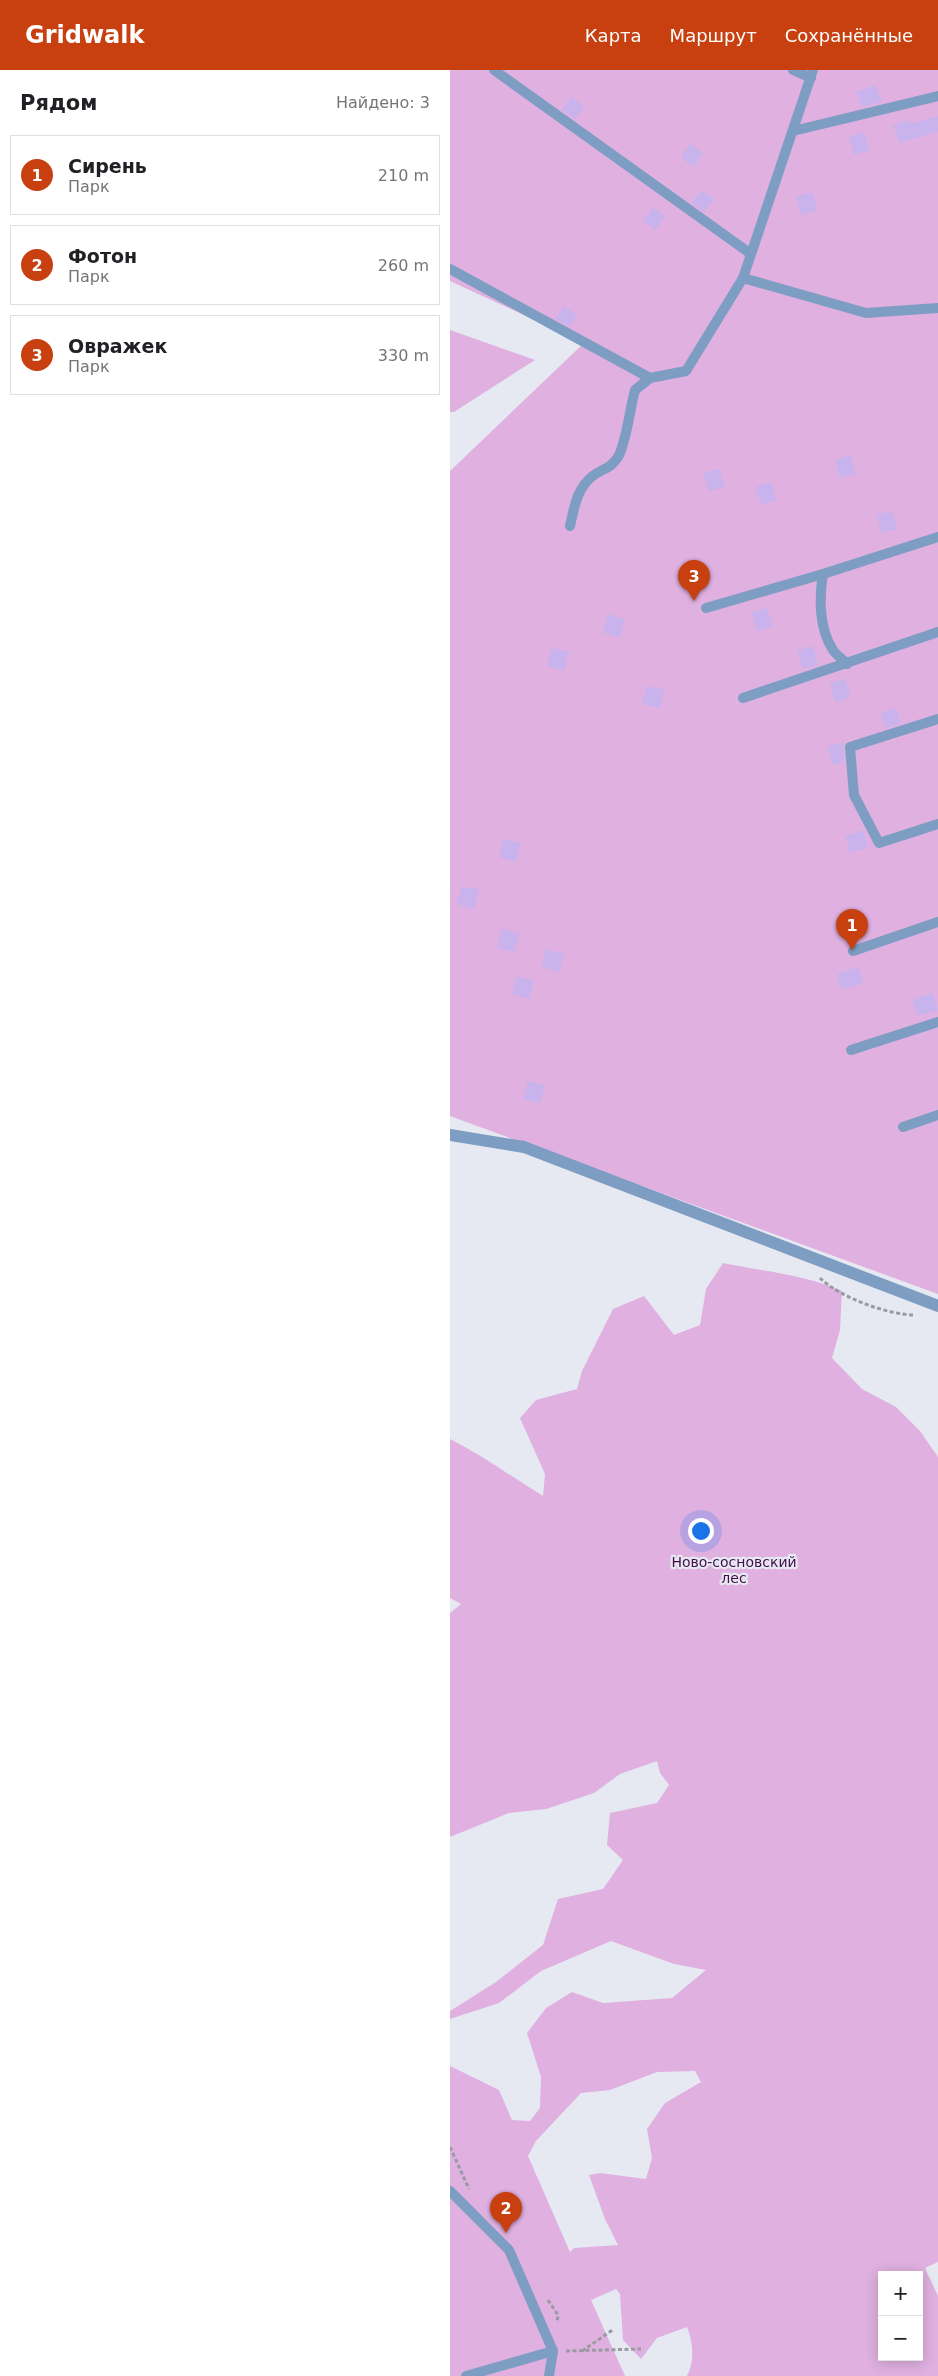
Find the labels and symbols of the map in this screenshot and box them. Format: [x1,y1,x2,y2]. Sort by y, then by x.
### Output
pin: 3 [678,560,710,601]
pin: 1 [836,909,868,950]
your location [688,1518,714,1544]
park label: Ново-сосновский лес [671,1554,797,1586]
pin: 2 [490,2192,522,2233]

